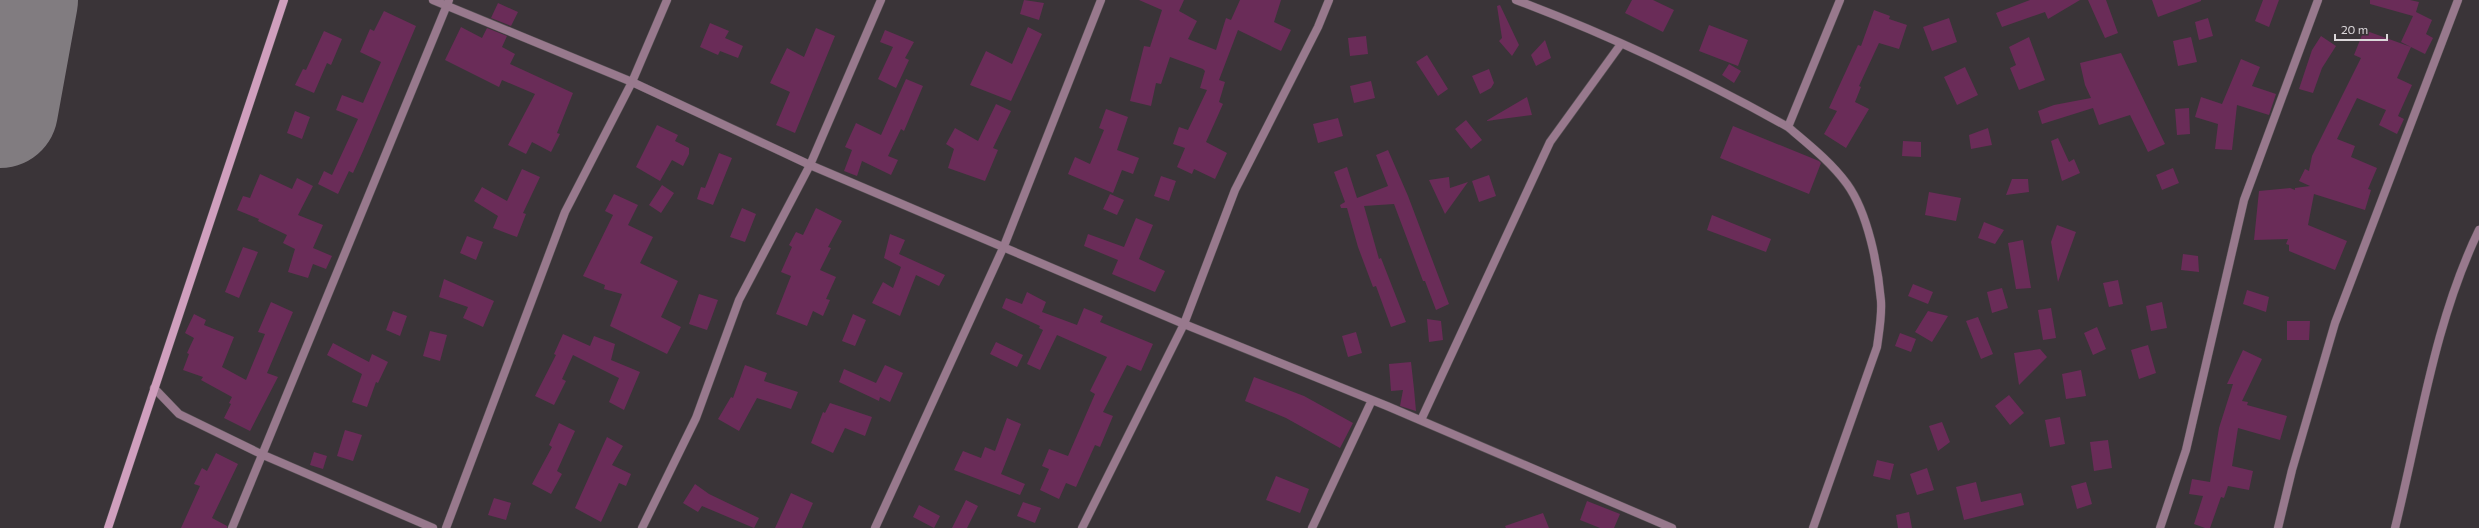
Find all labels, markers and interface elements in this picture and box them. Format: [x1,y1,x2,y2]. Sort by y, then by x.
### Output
scale bar [2335,16,2387,42]
text: 20 m [2341,22,2368,36]

